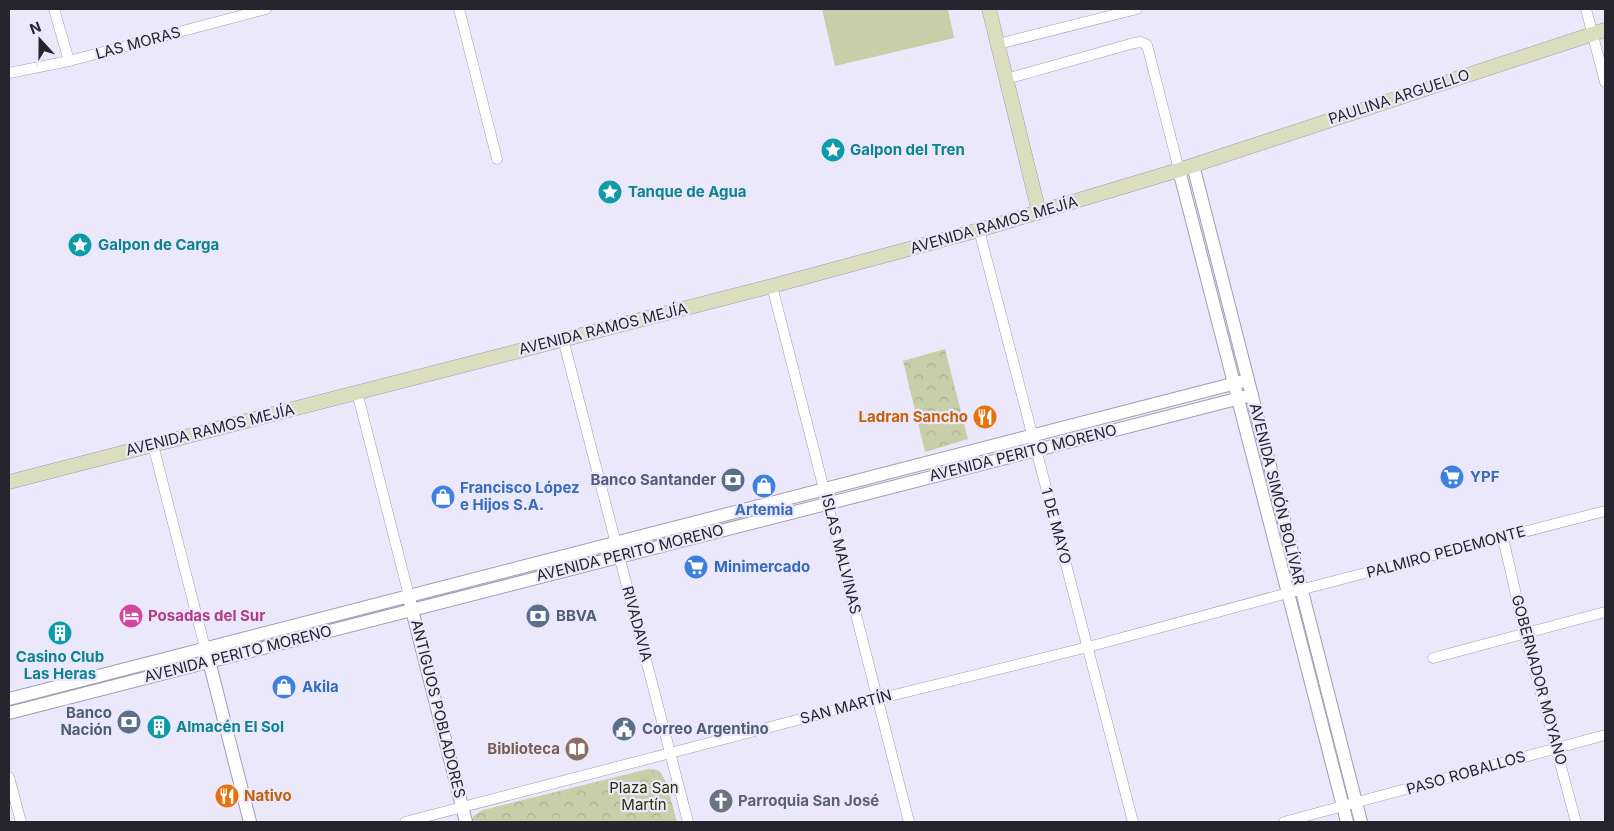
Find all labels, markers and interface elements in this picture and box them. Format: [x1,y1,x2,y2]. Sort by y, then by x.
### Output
north arrow [15,15,65,65]
text: N [27,18,43,37]
street label: LAS MORAS [93,22,183,63]
street label: PAULINA ARGUELLO [1326,65,1472,128]
place icon: Galpon del Tren [820,137,846,163]
place label: Galpon del Tren [850,140,965,159]
place icon: Tanque de Agua [597,179,623,205]
place label: Tanque de Agua [628,182,747,201]
street label: AVENIDA RAMOS MEJÍA [908,192,1080,258]
place icon: Galpon de Carga [67,232,93,258]
place label: Galpon de Carga [98,235,219,254]
street label: AVENIDA RAMOS MEJÍA [517,298,689,359]
street label: AVENIDA RAMOS MEJÍA [124,399,296,460]
street label: AVENIDA SIMÓN BOLÍVAR [1246,401,1309,587]
restaurant icon: Ladran Sancho [972,404,998,430]
place label: Ladran Sancho [859,407,968,426]
street label: AVENIDA PERITO MORENO [927,420,1119,485]
supermarket icon: YPF [1439,464,1465,490]
bank icon: Banco Santander [720,467,746,493]
place label: YPF [1470,467,1500,486]
place label: Banco Santander [590,470,716,489]
shop icon: Artemia [751,473,777,499]
place label: Francisco López e Hijos S.A. [460,478,580,514]
shop icon: Francisco López e Hijos S.A. [430,484,456,510]
street label: 1 DE MAYO [1037,486,1076,566]
street label: ISLAS MALVINAS [817,492,866,616]
place label: Artemia [735,500,793,519]
street label: AVENIDA PERITO MORENO [534,520,726,585]
street label: PALMIRO PEDEMONTE [1364,521,1527,582]
supermarket icon: Minimercado [683,554,709,580]
place label: Minimercado [714,557,810,576]
street label: RIVADAVIA [618,584,657,664]
street label: GOBERNADOR MOYANO [1508,593,1571,767]
hotel icon: Posadas del Sur [118,603,144,629]
bank icon: BBVA [525,603,551,629]
place label: Posadas del Sur [148,606,265,625]
place label: BBVA [556,606,597,625]
street label: ANTIGUOS POBLADORES [407,618,470,800]
building icon: Casino Club Las Heras [47,620,73,646]
street label: AVENIDA PERITO MORENO [142,621,334,686]
place label: Casino Club Las Heras [16,647,104,683]
shop icon: Akila [271,674,297,700]
place label: Akila [302,677,339,696]
street label: SAN MARTÍN [798,685,894,728]
place label: Banco Nación [60,703,112,739]
bank icon: Banco Nación [116,709,142,735]
building icon: Almacén El Sol [146,714,172,740]
public building icon: Correo Argentino [611,716,637,742]
place label: Almacén El Sol [176,717,284,736]
place label: Correo Argentino [642,719,769,738]
library icon: Biblioteca [564,736,590,762]
place label: Biblioteca [487,739,560,758]
street label: PASO ROBALLOS [1404,746,1528,799]
park label: Plaza San Martín [609,778,679,814]
restaurant icon: Nativo [214,783,240,809]
place label: Nativo [244,786,292,805]
church icon: Parroquia San José [708,788,734,814]
place label: Parroquia San José [738,791,879,810]

